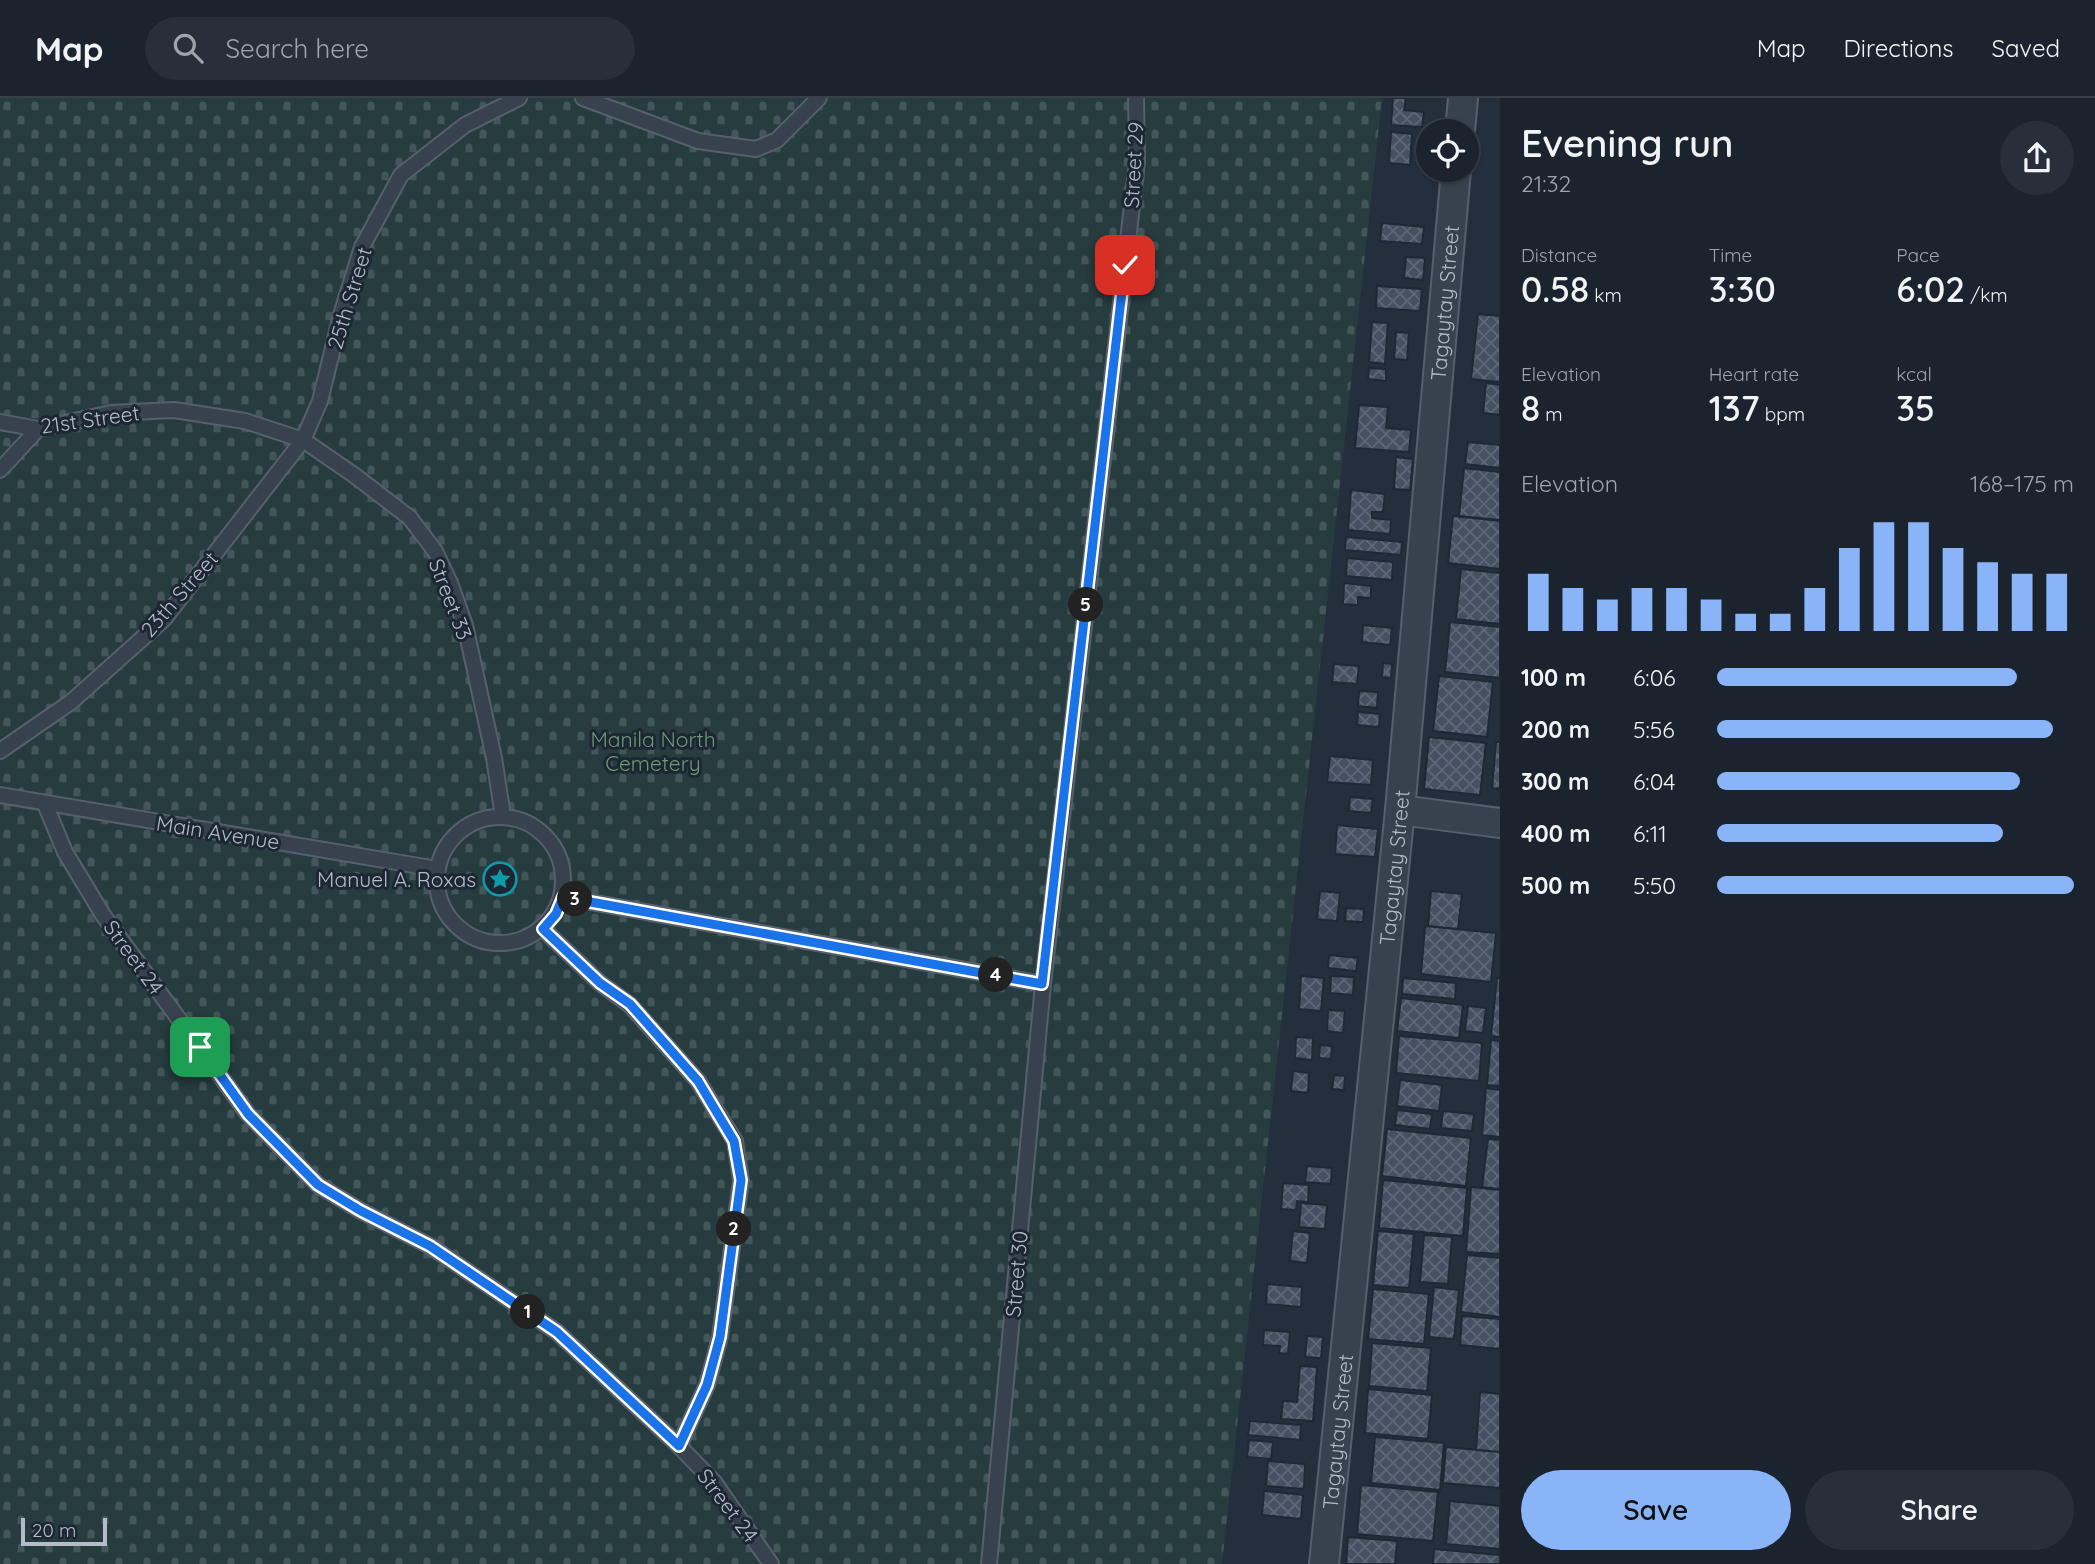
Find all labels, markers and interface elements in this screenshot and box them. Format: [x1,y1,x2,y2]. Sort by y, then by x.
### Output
search box [145,17,635,80]
text: Map [35,28,103,69]
icon: search [169,29,207,67]
text: Search here [225,32,369,65]
text: Map [1757,33,1806,63]
text: Directions [1844,33,1954,63]
text: Saved [1992,33,2060,63]
map controls [1416,119,1479,182]
button: locate [1416,119,1479,182]
text: Evening run [1521,119,1734,167]
street label: Street 29 [1118,121,1148,209]
button: share [2000,121,2074,195]
text: 21:32 [1521,169,1571,198]
street label: Tagaytay Street [1425,224,1464,382]
pin [1095,235,1155,295]
text: Distance [1521,243,1597,267]
text: Time [1709,243,1752,267]
text: Pace [1896,243,1940,267]
street label: 25th Street [321,244,377,352]
icon: check [1106,246,1144,284]
text: 0.58 [1521,267,1589,311]
text: 3:30 [1709,267,1776,311]
text: 6:02 [1896,267,1965,311]
text: km [1589,283,1622,307]
text: /km [1965,283,2008,307]
text: Elevation [1521,362,1601,386]
text: Heart rate [1709,362,1799,386]
text: kcal [1896,362,1932,386]
text: 8 [1521,386,1540,430]
text: 137 [1709,386,1760,430]
text: 35 [1896,386,1935,430]
street label: 21st Street [39,399,141,439]
text: m [1540,402,1563,426]
text: bpm [1760,402,1805,426]
text: Elevation [1521,469,1618,498]
text: 168–175 m [1970,469,2074,498]
street label: 23th Street [135,546,223,642]
street label: Street 33 [424,555,478,643]
pin: 5 [1068,588,1104,622]
text: 5 [1080,592,1091,616]
text: 100 m [1521,663,1586,692]
text: 6:06 [1633,663,1676,692]
text: 200 m [1521,715,1590,744]
text: 5:56 [1633,715,1675,744]
park label: Manila North Cemetery [590,726,716,776]
text: 300 m [1521,767,1589,796]
text: 6:04 [1633,767,1675,796]
street label: Tagaytay Street [1373,789,1415,946]
street label: Main Avenue [155,809,281,855]
text: 400 m [1521,819,1590,848]
text: 6:11 [1633,819,1667,848]
place icon: Manuel A. Roxas [481,860,519,898]
place label: Manuel A. Roxas [317,866,476,892]
text: 500 m [1521,871,1590,900]
text: 5:50 [1633,871,1676,900]
pin: 3 [558,882,592,916]
text: 3 [569,886,580,910]
street label: Street 24 [98,915,170,999]
pin: 4 [978,958,1014,992]
text: 4 [990,962,1001,986]
pin [170,1017,230,1077]
icon: arrive [181,1028,219,1066]
pin: 2 [716,1212,752,1246]
text: 2 [728,1216,739,1240]
street label: Street 30 [999,1230,1033,1318]
pin: 1 [510,1294,546,1330]
text: 1 [524,1299,531,1323]
street label: Tagaytay Street [1317,1353,1358,1511]
street label: Street 24 [692,1463,764,1547]
button: Save [1521,1470,1791,1550]
button: Share [1805,1470,2074,1550]
scale bar [21,1515,107,1547]
text: 20 m [32,1518,76,1542]

